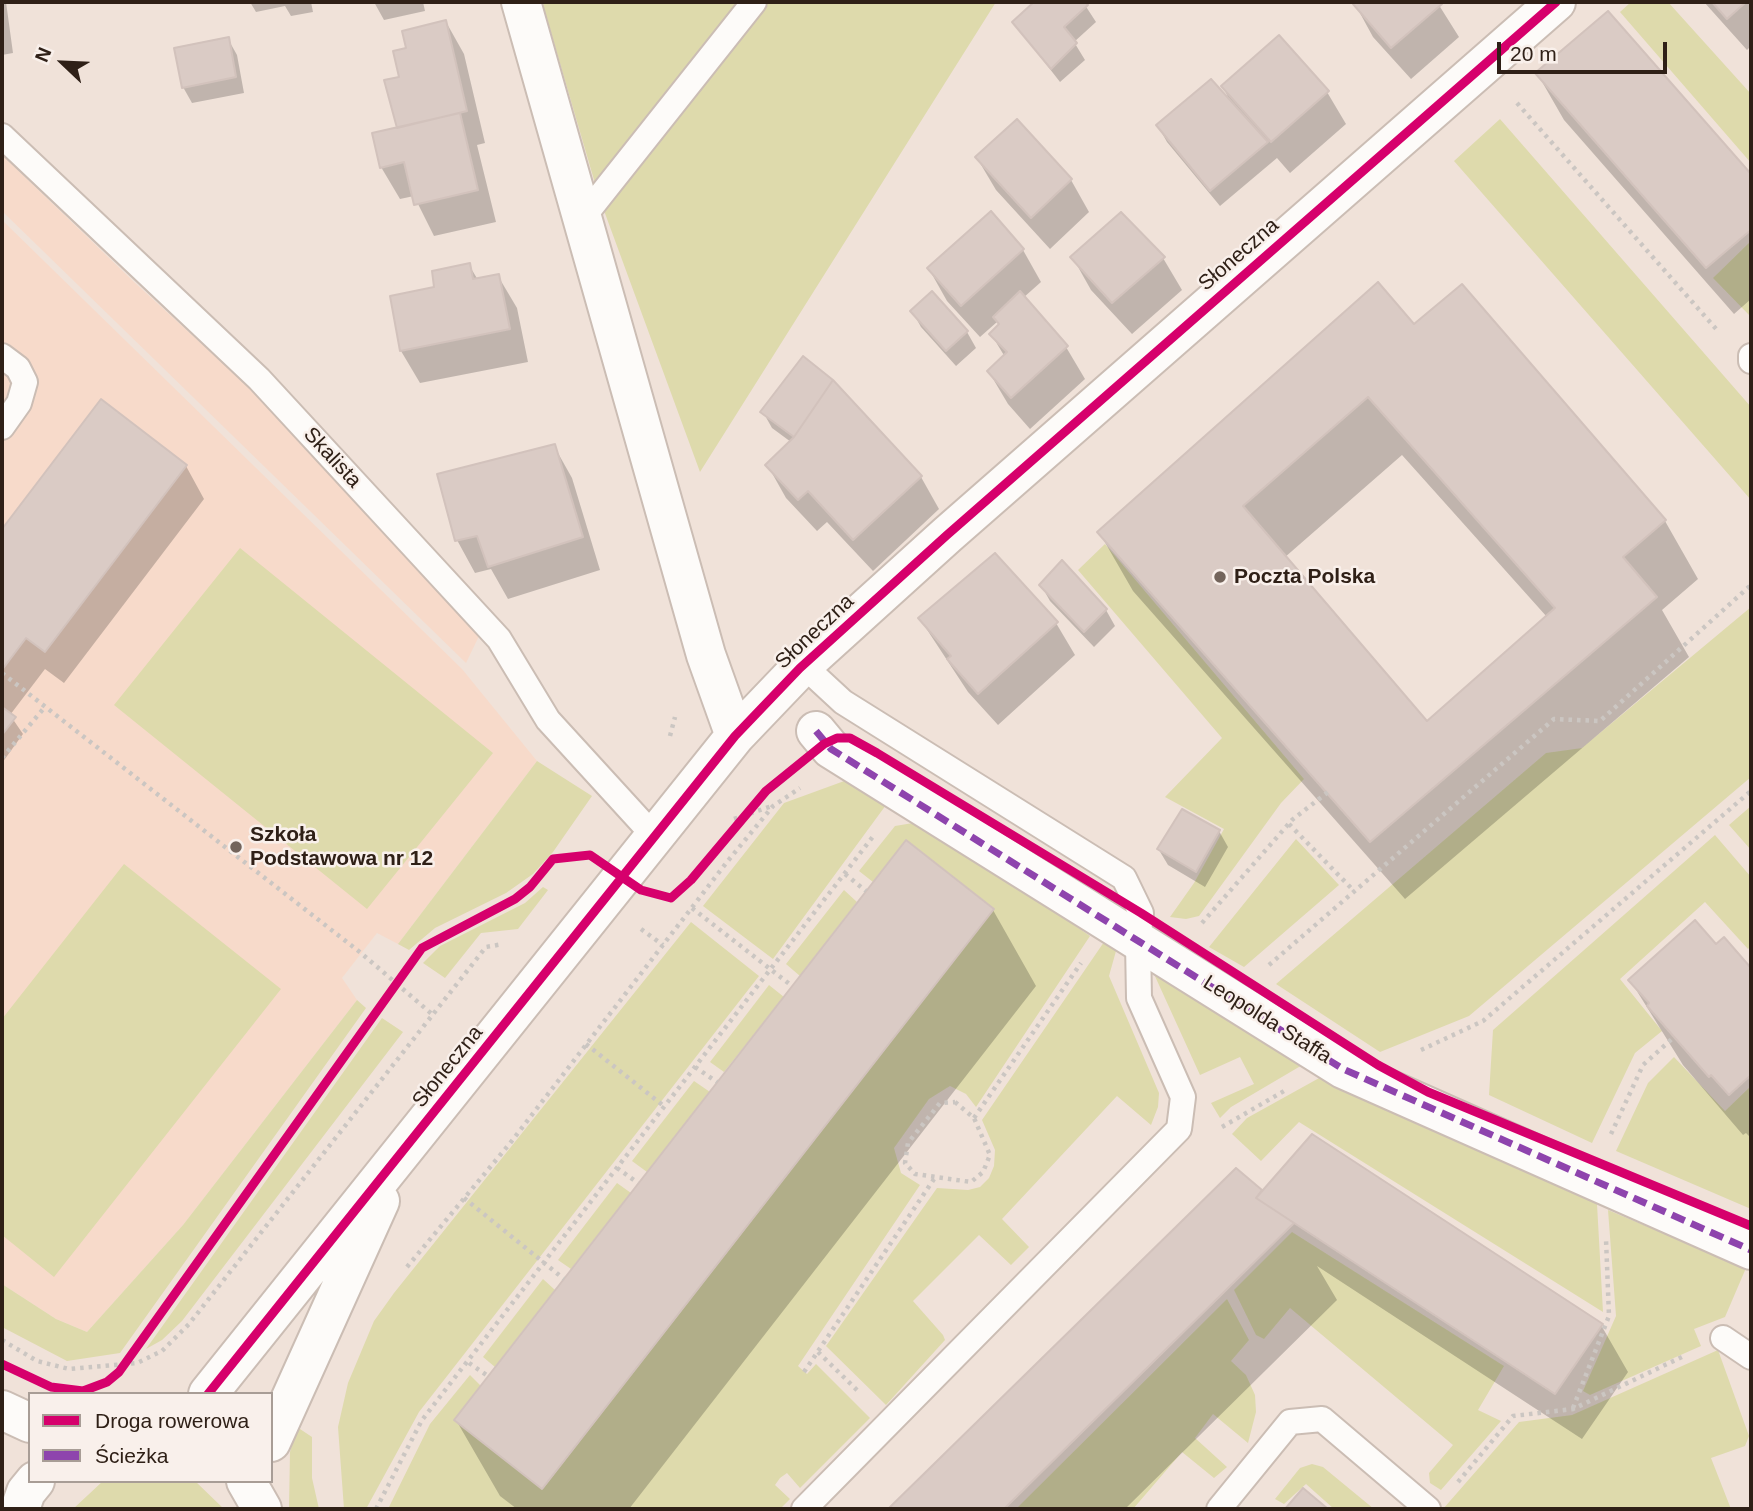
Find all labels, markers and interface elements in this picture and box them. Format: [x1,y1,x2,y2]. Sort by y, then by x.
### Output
north arrow [28,28,98,98]
scale bar [1501,28,1671,72]
text: 20 m [1510,42,1557,65]
text: N [31,44,56,65]
street label: Słoneczna [1194,213,1284,297]
street label: Skalista [298,423,366,493]
place label: Poczta Polska [1234,564,1375,590]
marker: Poczta Polska [1212,569,1228,585]
street label: Słoneczna [771,589,859,675]
place label: Szkoła Podstawowa nr 12 [250,822,433,872]
marker: Szkoła Podstawowa nr 12 [228,839,244,855]
street label: Leopolda Staffa [1198,970,1336,1070]
street label: Słoneczna [407,1021,489,1113]
legend [28,1392,273,1483]
text: Droga rowerowa [95,1409,249,1432]
text: Ścieżka [95,1444,169,1467]

